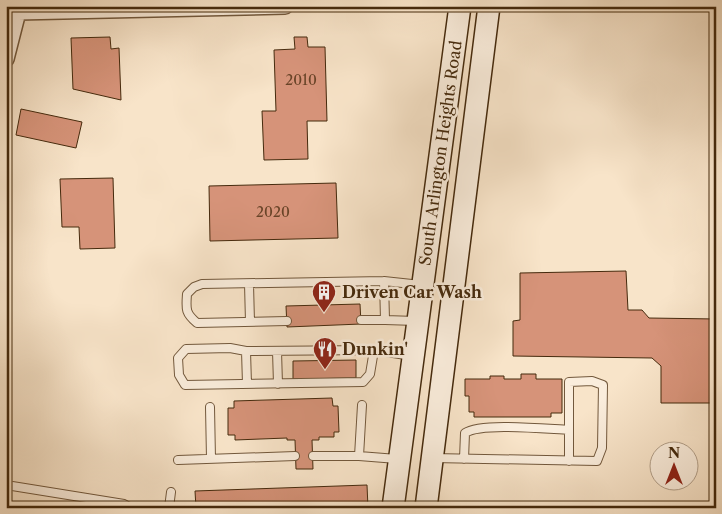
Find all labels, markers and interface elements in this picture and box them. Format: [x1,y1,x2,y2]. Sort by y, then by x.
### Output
street label: South Arlington Heights Road [414,39,466,267]
house number: 2010 [285,71,317,89]
house number: 2020 [256,203,290,221]
building icon: Driven Car Wash [311,279,337,313]
place label: Driven Car Wash [342,282,482,302]
restaurant icon: Dunkin' [312,336,338,370]
place label: Dunkin' [342,339,408,359]
north arrow [650,442,700,492]
text: N [668,444,680,462]

